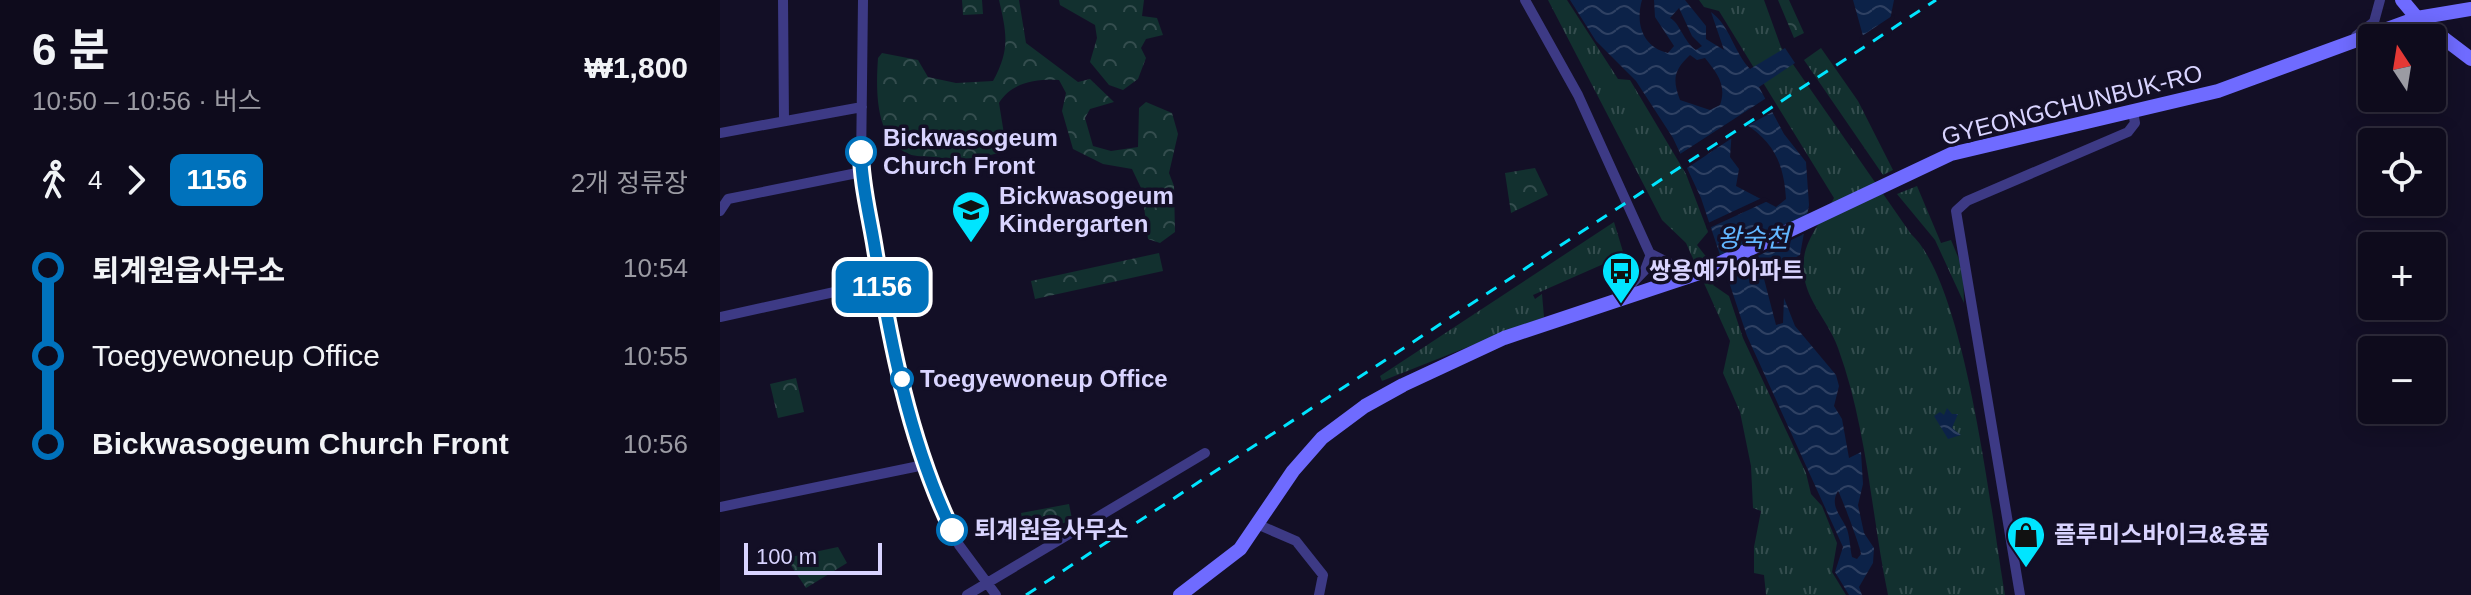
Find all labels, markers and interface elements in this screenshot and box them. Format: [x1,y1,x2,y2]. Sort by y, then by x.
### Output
north arrow [2358,24,2446,112]
map controls [2358,24,2446,424]
text: 6 분 [32,25,109,74]
text: ₩1,800 [585,51,688,84]
street label: GYEONGCHUNBUK-RO [1939,59,2205,150]
text: 10:50 – 10:56 · 버스 [32,86,262,116]
place label: Bickwasogeum Church Front [883,124,1058,179]
button: locate [2358,128,2446,216]
marker: Bickwasogeum Church Front [846,137,876,167]
icon: walk [32,158,76,202]
icon: forward [114,158,158,202]
text: 1156 [186,164,247,195]
text: 4 [88,165,102,195]
text: 2개 정류장 [571,168,688,198]
place label: Bickwasogeum Kindergarten [999,182,1174,237]
school or university icon: Bickwasogeum Kindergarten [950,189,992,244]
water label: 왕숙천 [1717,223,1792,253]
button: + [2358,232,2446,320]
bus stop icon: 쌍용예가아파트 [1600,250,1642,305]
text: 10:54 [623,253,688,283]
text: 퇴계원읍사무소 [92,254,285,287]
place label: 쌍용예가아파트 [1649,257,1804,284]
line badge: 1156 [826,261,938,313]
text: 1156 [852,271,912,302]
button: − [2358,336,2446,424]
text: Toegyewoneup Office [92,339,380,372]
text: 10:55 [623,341,688,371]
place label: Toegyewoneup Office [920,365,1168,392]
marker: Toegyewoneup Office [891,368,913,390]
text: Bickwasogeum Church Front [92,427,509,460]
text: 10:56 [623,429,688,459]
shop icon: 플루미스바이크&용품 [2005,514,2047,569]
marker: 퇴계원읍사무소 [937,515,967,545]
place label: 퇴계원읍사무소 [974,516,1129,543]
place label: 플루미스바이크&용품 [2054,521,2270,548]
scale bar [744,539,882,575]
text: 100 m [756,544,817,569]

